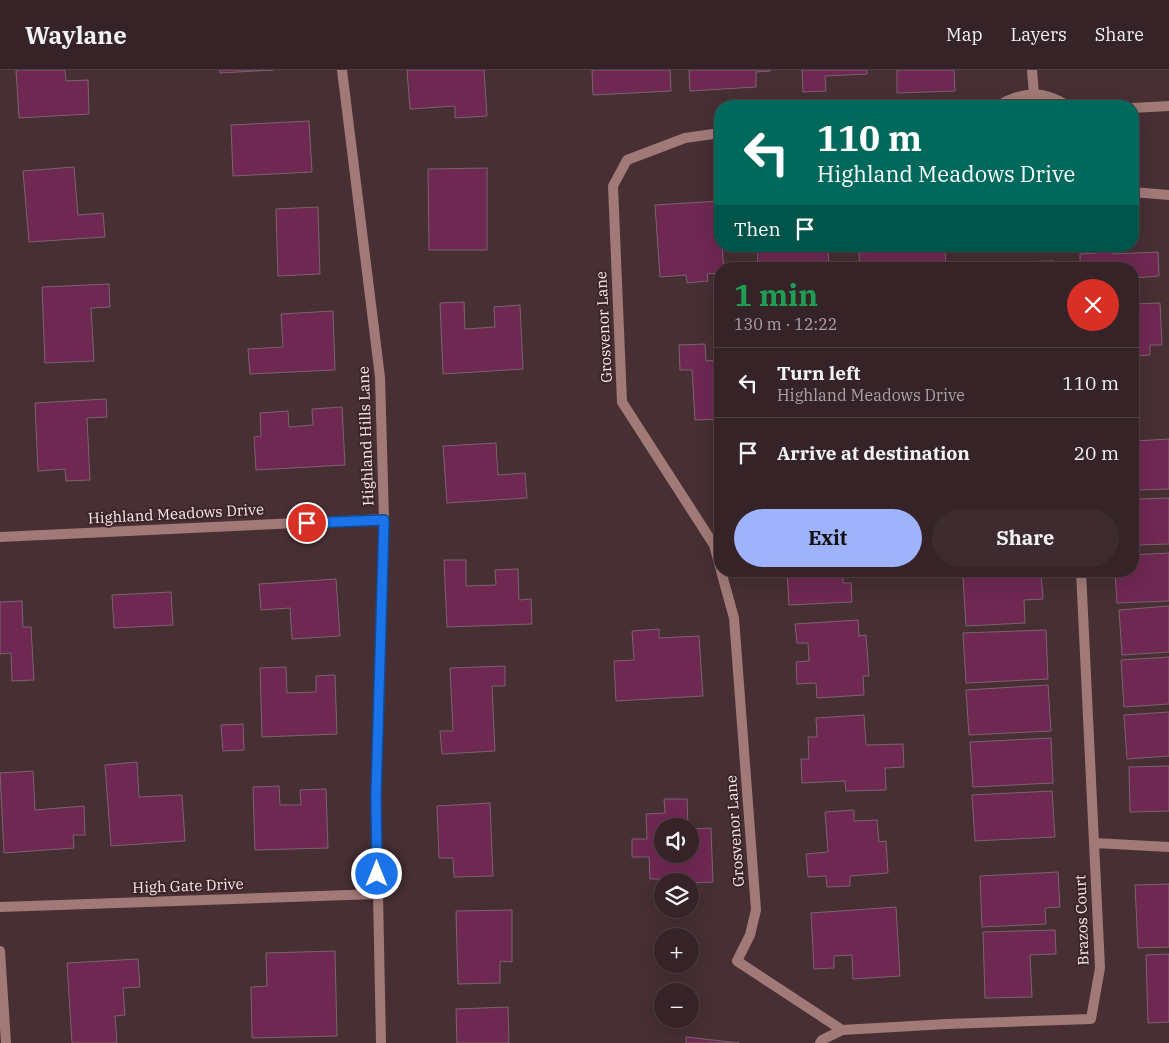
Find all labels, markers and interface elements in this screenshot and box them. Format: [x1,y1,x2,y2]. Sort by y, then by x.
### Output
text: Waylane [25,19,127,51]
text: Map [946,23,983,46]
text: Layers [1011,23,1067,46]
text: Share [1095,23,1144,46]
text: 110 m [817,115,922,161]
icon: left [734,120,799,185]
text: Highland Meadows Drive [817,159,1075,188]
icon: arrive [791,215,819,243]
text: Then [734,217,781,241]
street label: Grosvenor Lane [591,271,616,383]
text: 1 min [734,275,818,314]
button: close [1067,279,1119,331]
text: 130 m · 12:22 [734,314,837,334]
text: Turn left [777,361,860,385]
street label: Highland Hills Lane [354,366,377,506]
icon: left [734,369,762,397]
text: 110 m [1062,371,1119,395]
text: Highland Meadows Drive [777,385,965,405]
icon: arrive [734,439,762,467]
text: Arrive at destination [777,441,970,465]
text: 20 m [1074,441,1119,465]
street label: Highland Meadows Drive [88,499,264,528]
pin [286,502,328,544]
icon: arrive [293,509,321,537]
button: Exit [734,509,922,567]
button: Share [932,509,1119,567]
street label: Grosvenor Lane [721,775,748,888]
map controls [654,818,699,1028]
button: sound [654,818,699,863]
position arrow [350,847,402,899]
button: layers [654,873,699,918]
street label: High Gate Drive [132,874,244,897]
street label: Brazos Court [1070,874,1093,966]
button: + [654,928,699,973]
button: − [654,983,699,1028]

